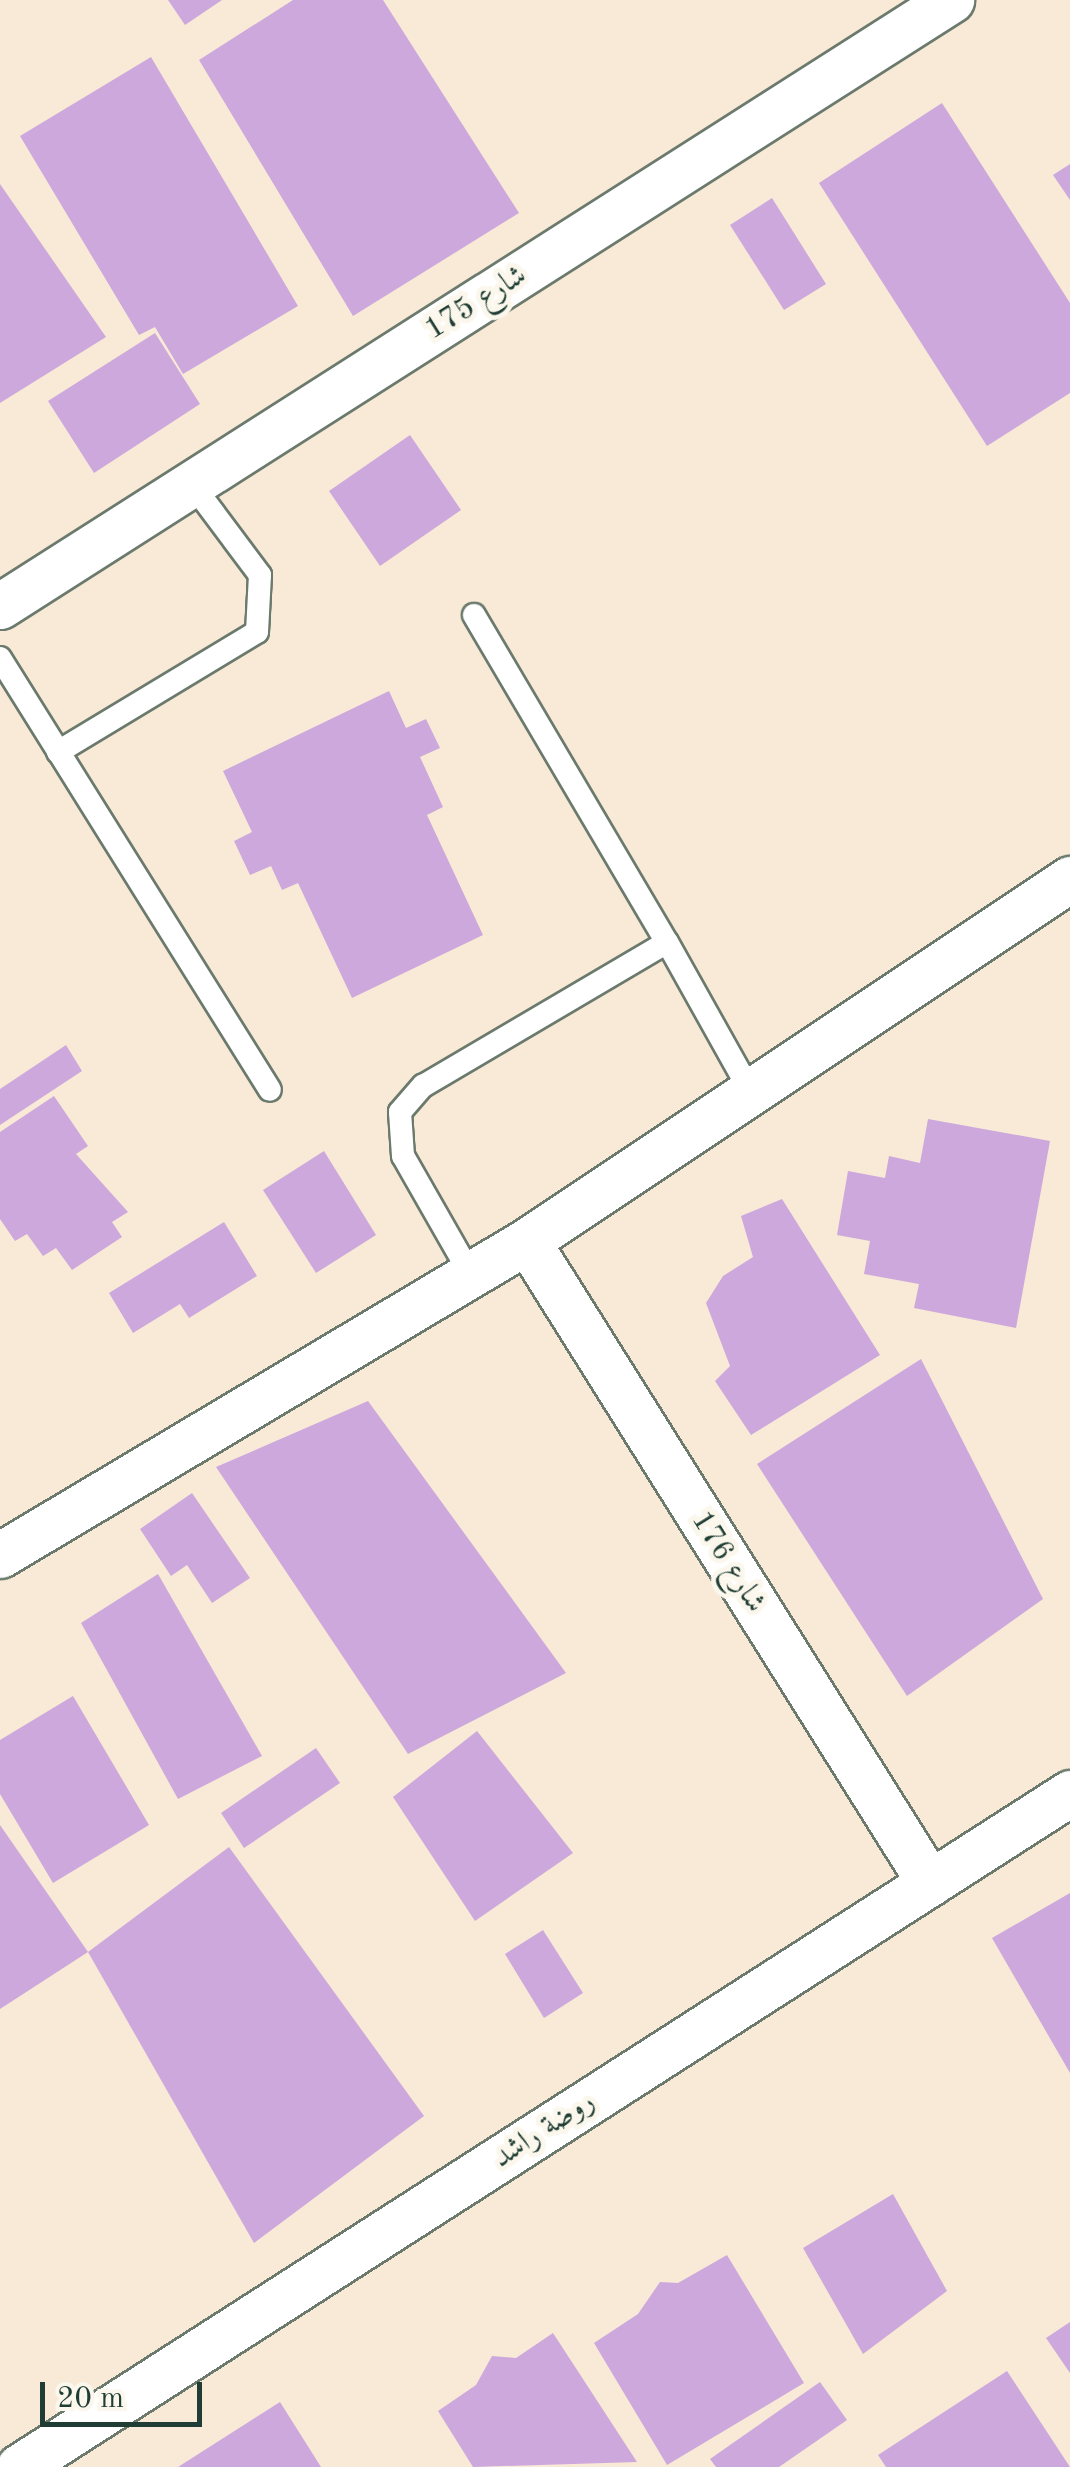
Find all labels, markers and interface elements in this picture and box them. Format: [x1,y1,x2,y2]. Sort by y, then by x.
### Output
street label: شارع 175 [419,258,533,348]
street label: شارع 176 [683,1505,773,1619]
street label: روضة راشد [486,2084,602,2176]
scale bar [45,2362,208,2424]
text: 20 m [57,2384,124,2414]

